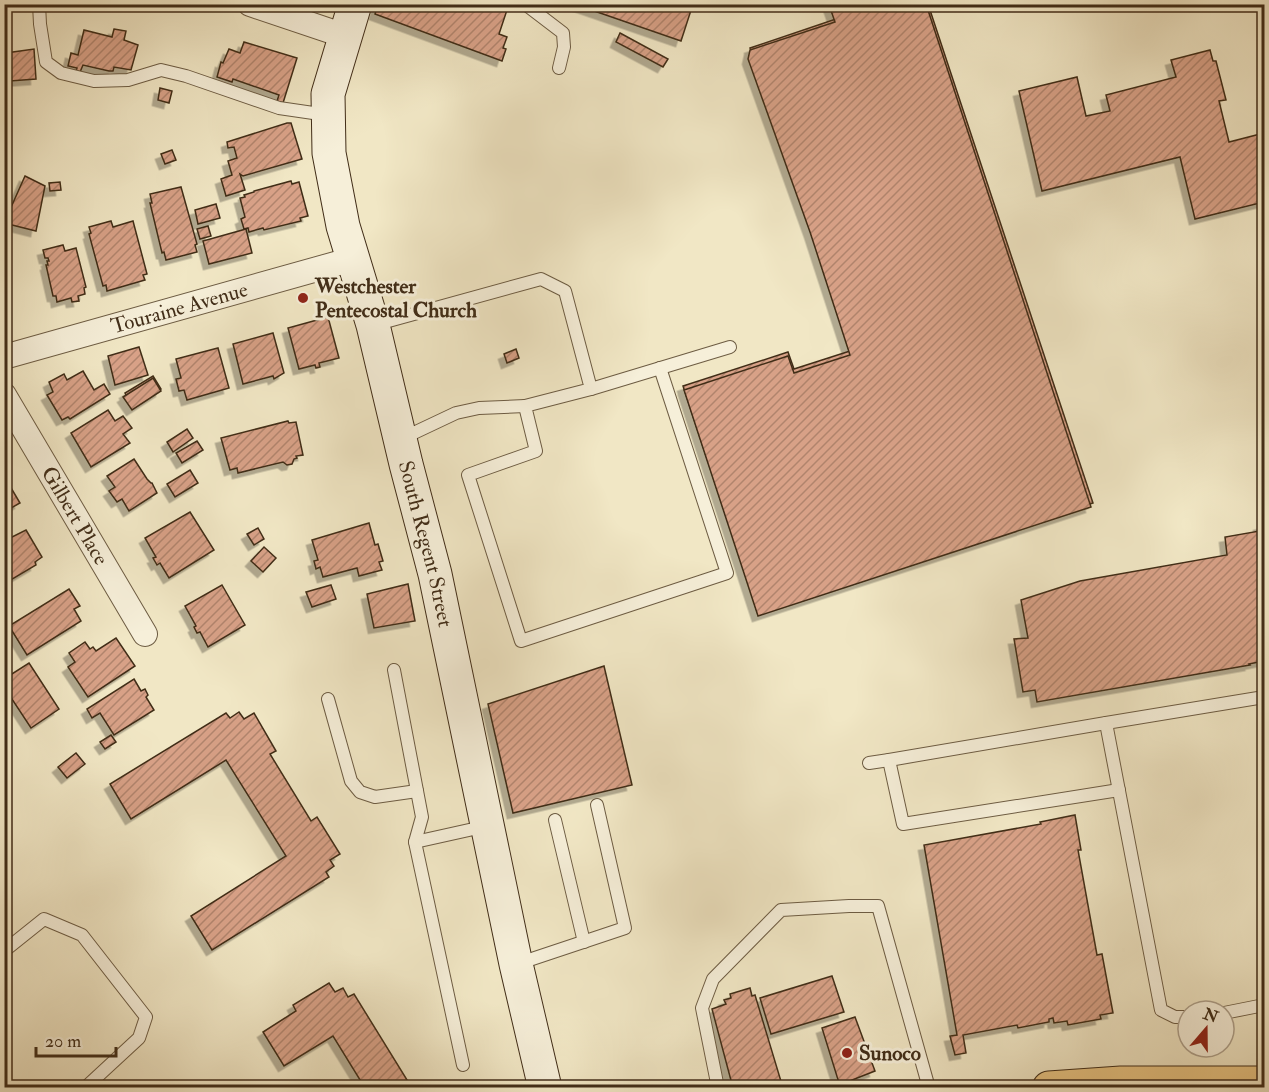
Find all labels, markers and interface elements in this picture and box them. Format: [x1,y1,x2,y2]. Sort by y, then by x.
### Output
place label: Westchester Pentecostal Church [314,273,477,324]
street label: Touraine Avenue [108,276,251,340]
marker: Westchester Pentecostal Church [296,291,310,305]
street label: South Regent Street [392,458,459,630]
street label: Gilbert Place [35,461,115,570]
north arrow [1176,999,1236,1059]
text: N [1200,1004,1222,1028]
scale bar [36,1020,116,1058]
text: 20 m [45,1030,81,1053]
place label: Sunoco [859,1040,921,1067]
marker: Sunoco [840,1046,854,1060]

